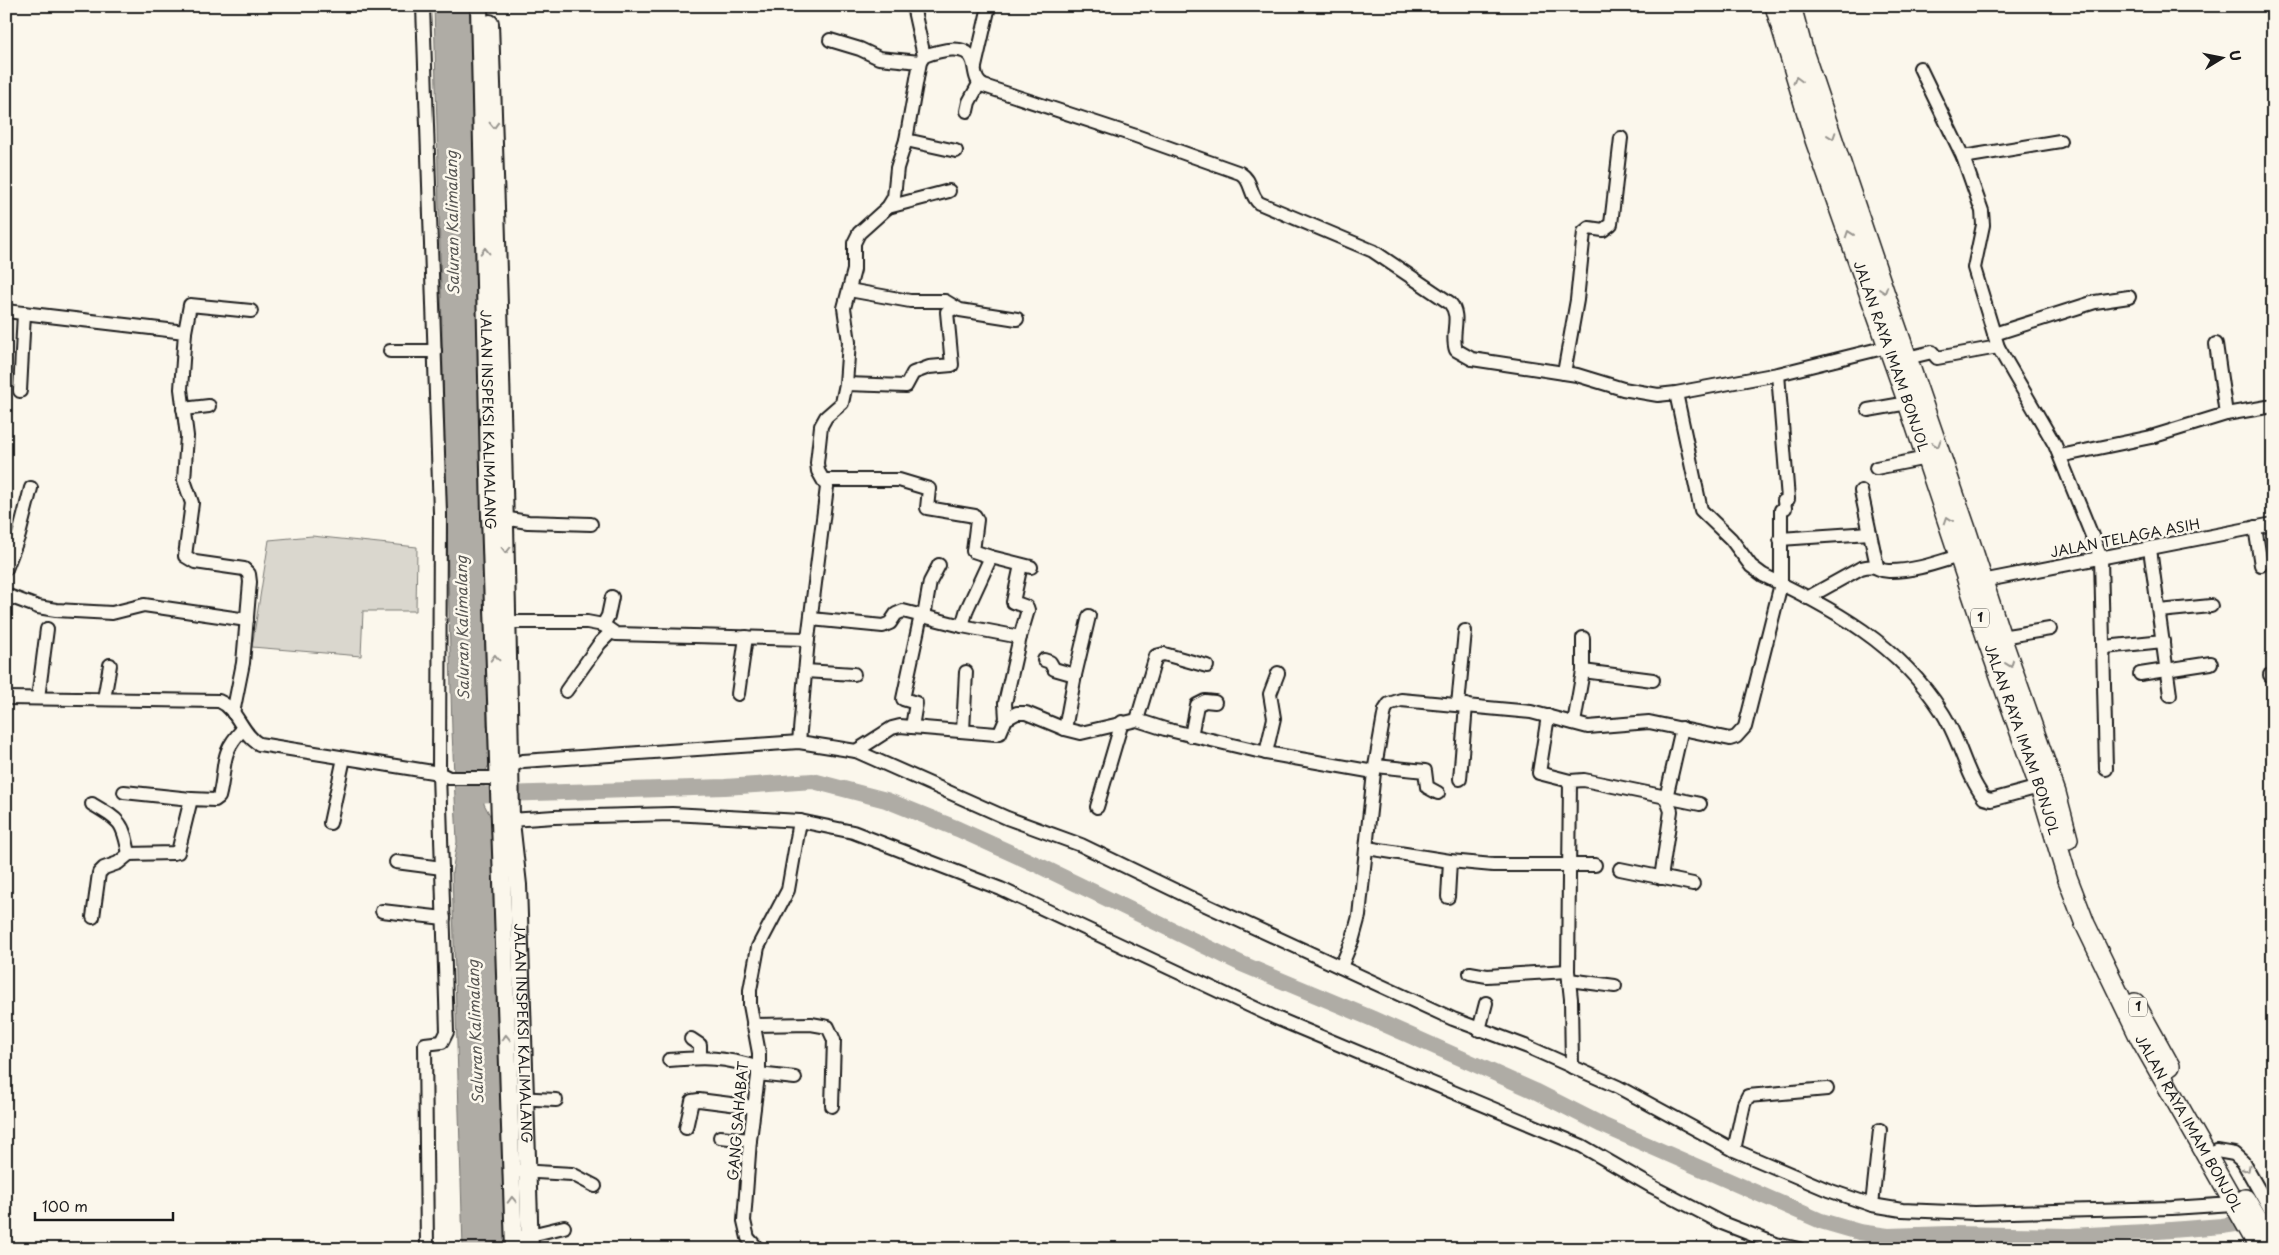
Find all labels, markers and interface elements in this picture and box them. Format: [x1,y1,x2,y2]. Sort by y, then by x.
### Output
north arrow [2196,32,2246,82]
text: U [2224,49,2247,63]
one-way arrow [1793,76,1803,85]
one-way arrow [488,121,499,129]
one-way arrow [1827,131,1837,140]
water label: Saluran Kalimalang [439,150,464,295]
one-way arrow [1844,230,1854,239]
one-way arrow [480,246,490,254]
street label: JALAN RAYA IMAM BONJOL [1848,258,1935,454]
one-way arrow [1878,285,1888,294]
street label: JALAN INSPEKSI KALIMALANG [476,309,501,530]
one-way arrow [1931,439,1941,447]
street label: JALAN TELAGA ASIH [2048,513,2202,562]
one-way arrow [1944,516,1954,525]
one-way arrow [501,546,511,554]
water label: Saluran Kalimalang [449,555,474,700]
road number: 1 [1971,608,1989,628]
street label: JALAN RAYA IMAM BONJOL [1979,641,2065,837]
one-way arrow [489,654,500,662]
one-way arrow [2004,660,2014,668]
street label: JALAN INSPEKSI KALIMALANG [509,923,538,1144]
water label: Saluran Kalimalang [460,958,489,1104]
road number: 1 [2129,998,2147,1016]
street label: JALAN RAYA IMAM BONJOL [2130,1031,2248,1216]
one-way arrow [501,1033,512,1041]
street label: GANG SAHABAT [722,1060,753,1181]
one-way arrow [2241,1164,2251,1173]
scale bar [35,1190,172,1222]
text: 100 m [42,1194,88,1217]
one-way arrow [507,1196,517,1204]

